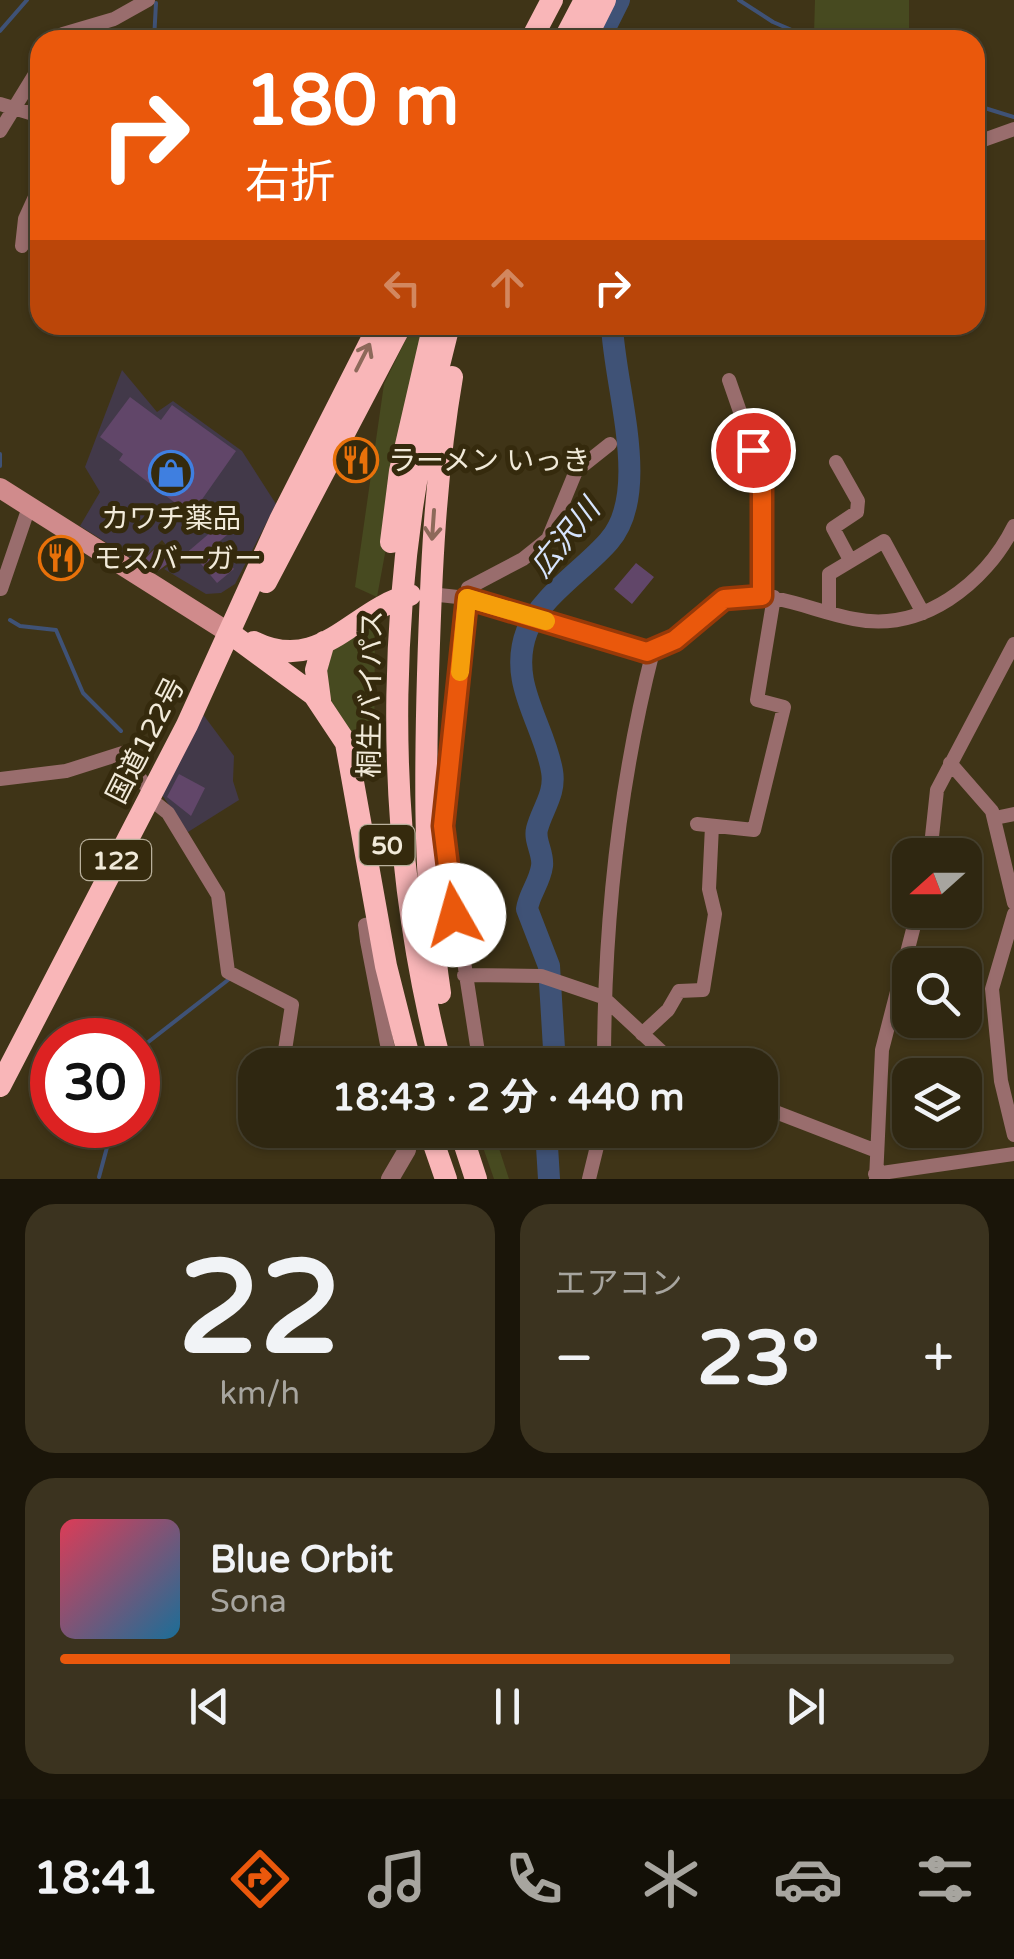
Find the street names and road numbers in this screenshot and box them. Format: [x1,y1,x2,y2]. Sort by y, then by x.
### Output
street label: 桐生バイパス [353,610,389,778]
street label: 国道122号 [100,672,192,809]
road number: 50 [360,825,414,865]
road number: 122 [81,840,151,880]

